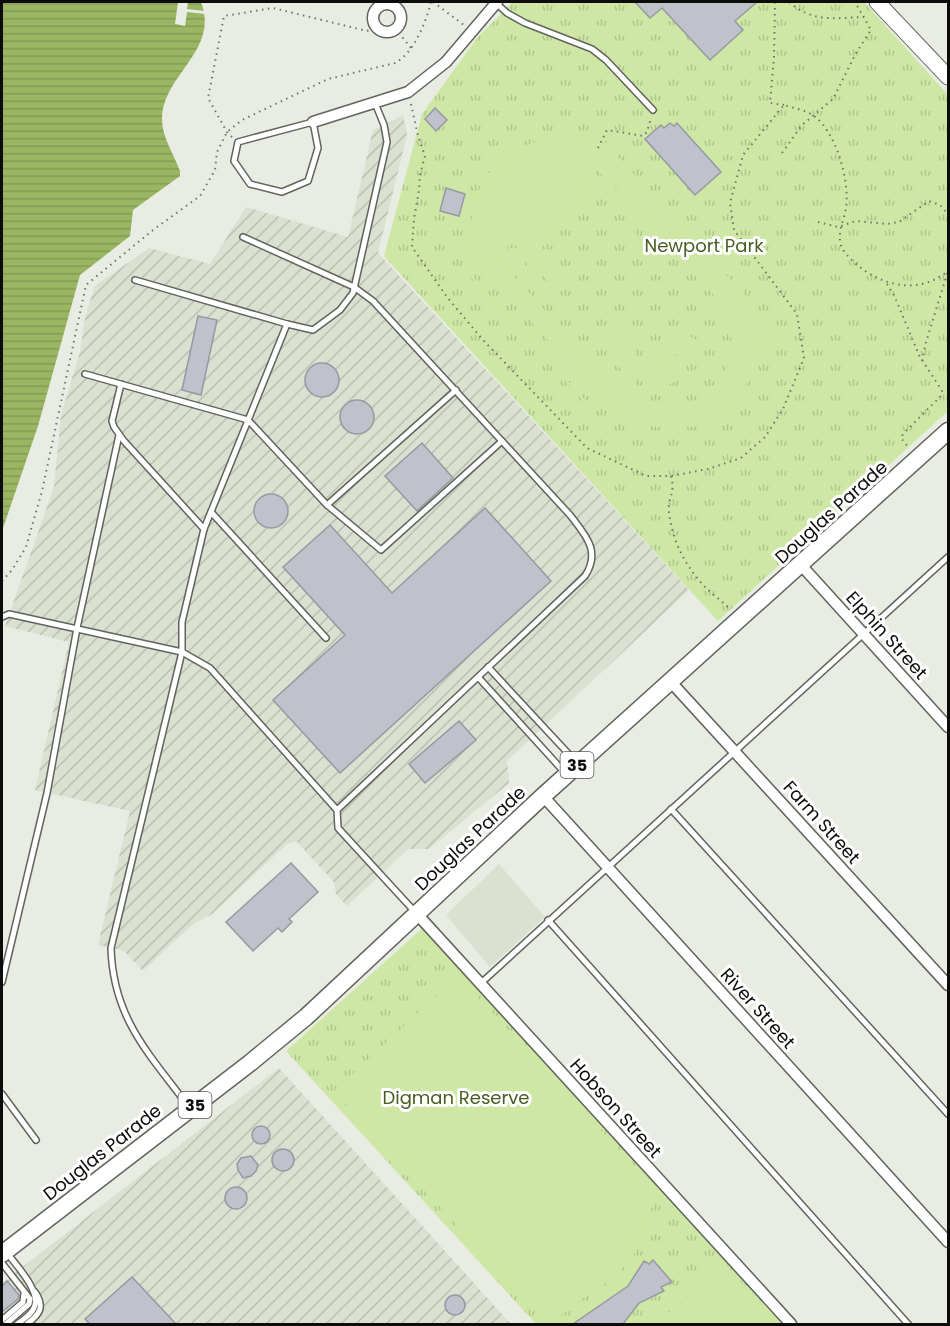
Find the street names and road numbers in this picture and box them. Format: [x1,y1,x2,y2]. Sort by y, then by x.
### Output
street label: Douglas Parade [769,455,893,569]
street label: Elphin Street [841,585,933,685]
road number: 35 [560,752,594,778]
street label: Farm Street [778,775,866,869]
street label: Douglas Parade [409,780,531,896]
street label: River Street [715,962,801,1054]
street label: Hobson Street [565,1053,667,1163]
road number: 35 [178,1092,212,1118]
street label: Douglas Parade [38,1098,166,1206]

